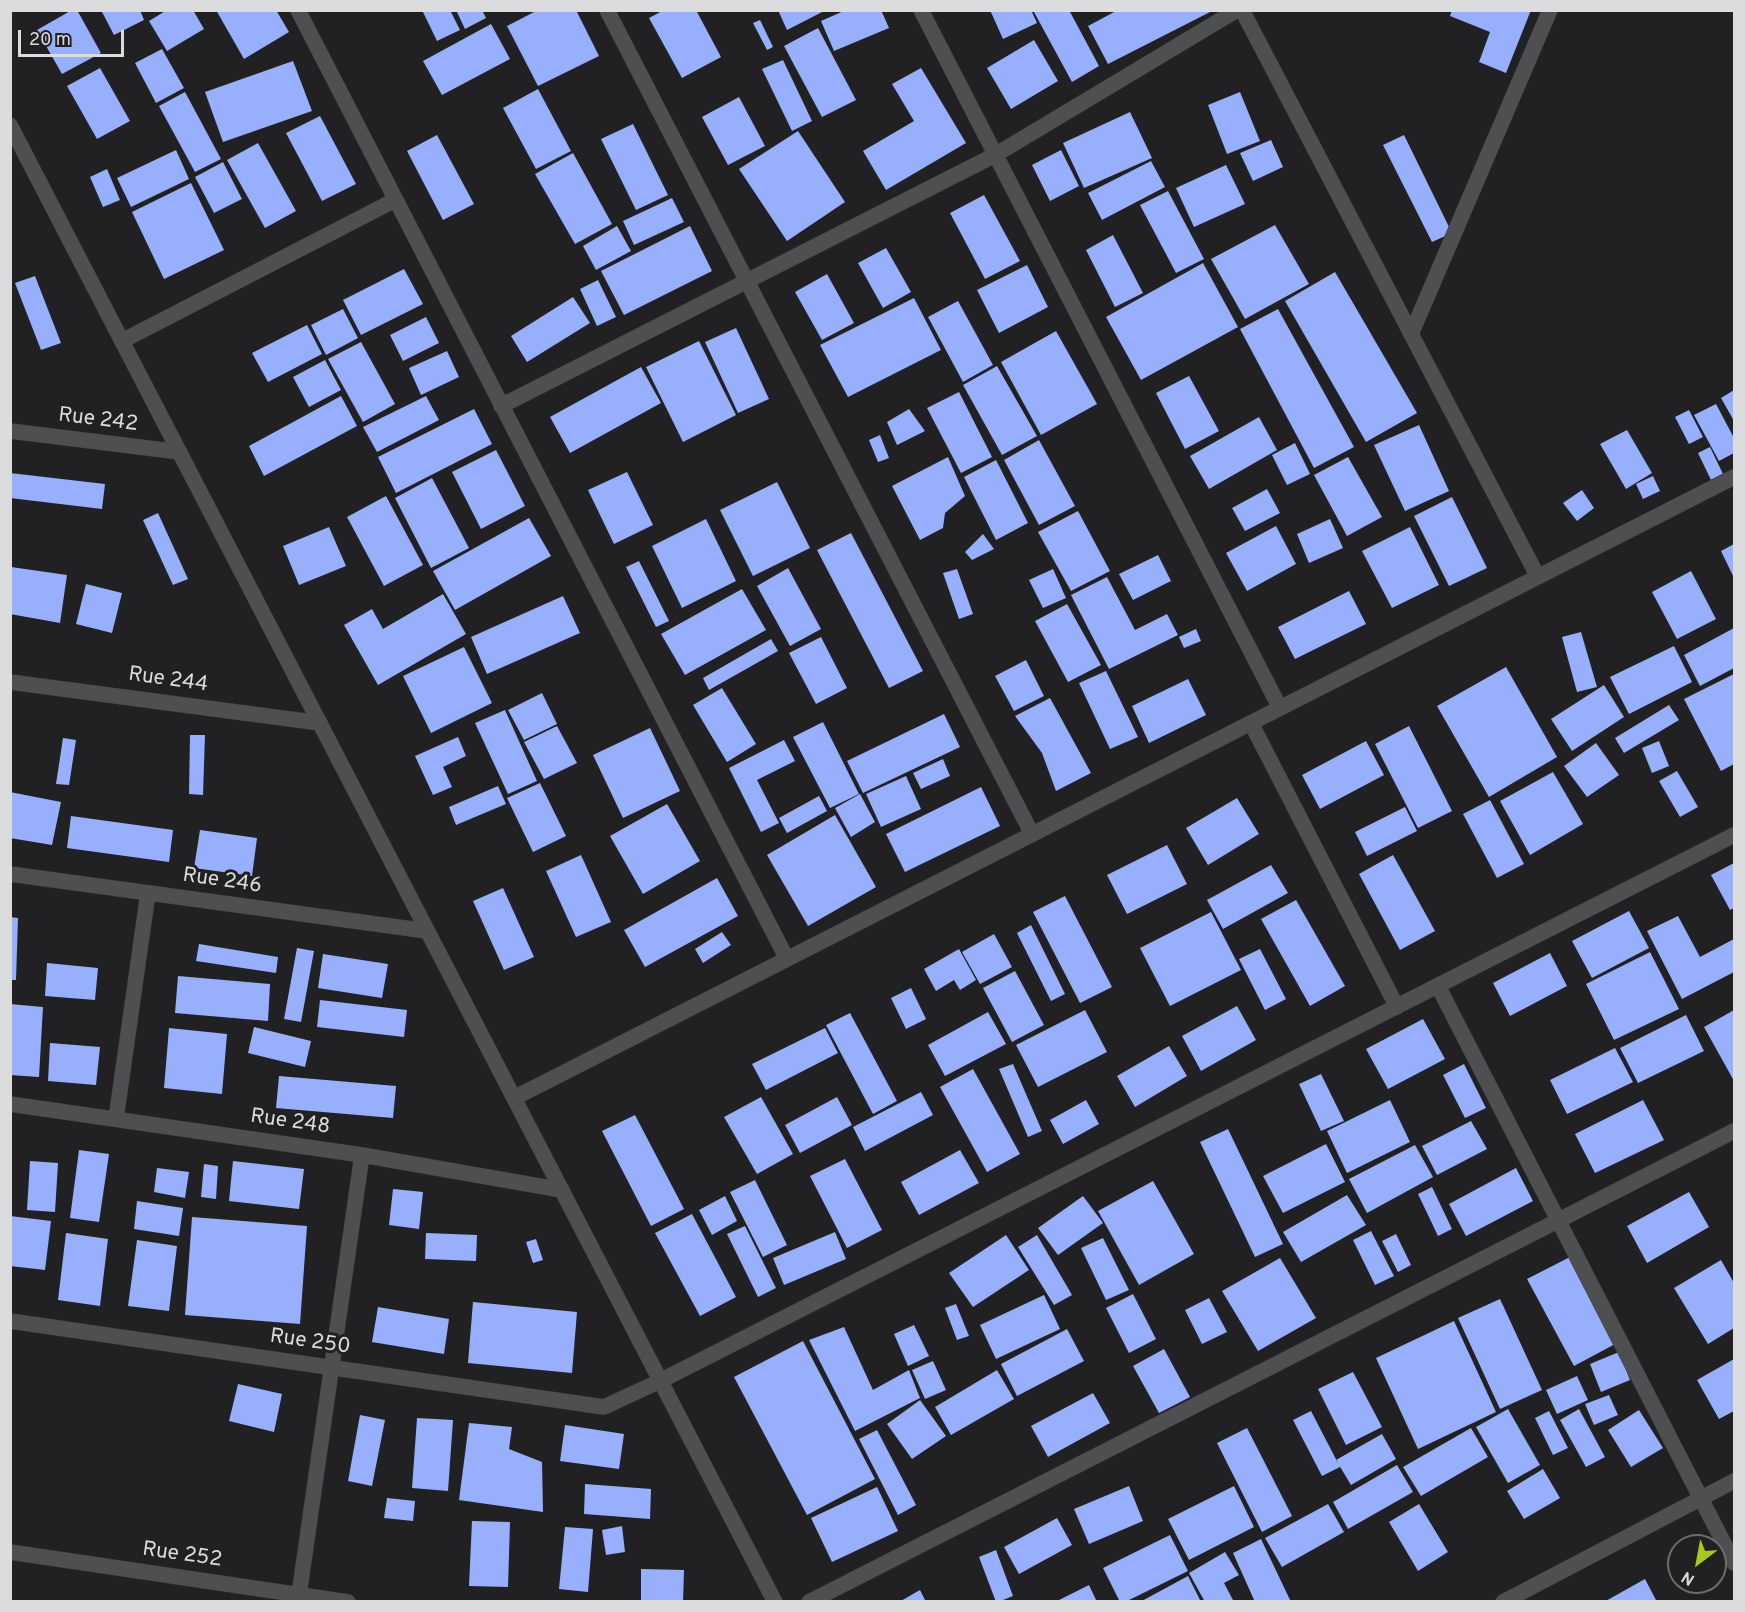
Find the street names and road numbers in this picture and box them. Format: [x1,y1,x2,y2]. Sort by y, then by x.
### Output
street label: Rue 242 [57,404,139,438]
street label: Rue 244 [126,663,210,699]
street label: Rue 246 [181,864,263,900]
street label: Rue 248 [249,1105,331,1141]
street label: Rue 250 [268,1325,352,1361]
street label: Rue 252 [141,1538,223,1574]

